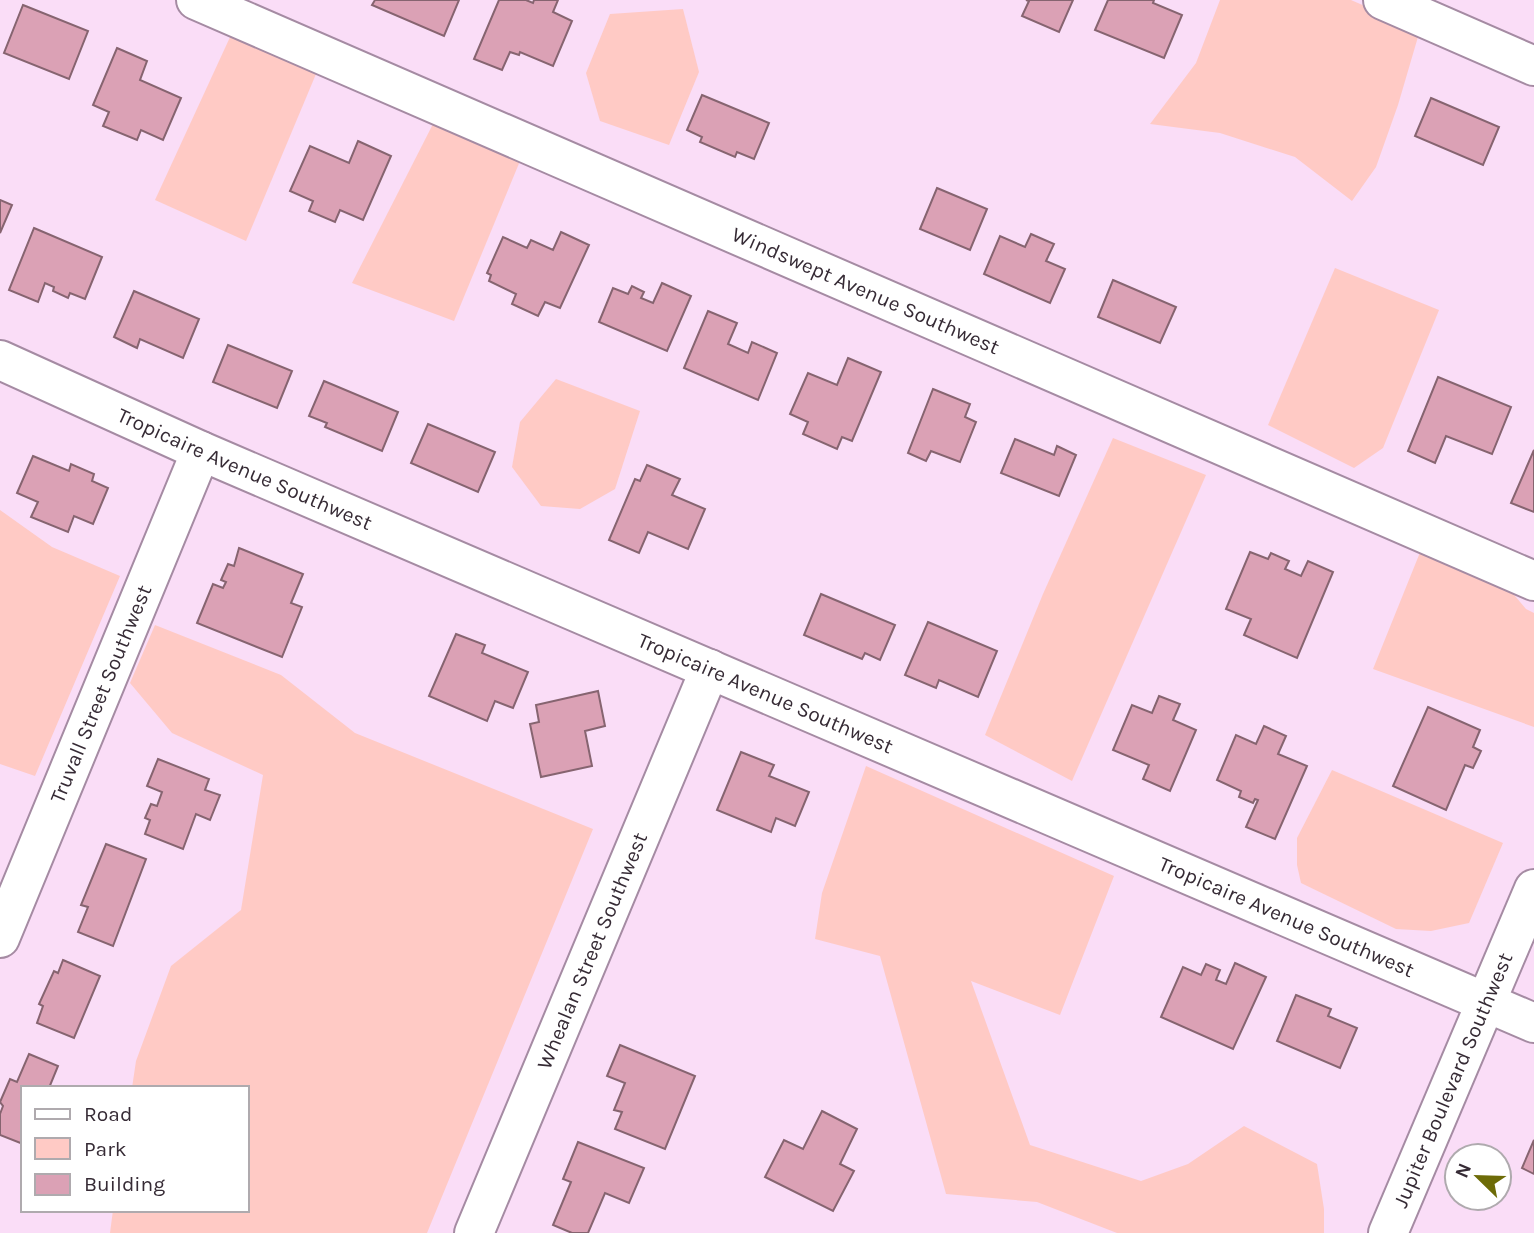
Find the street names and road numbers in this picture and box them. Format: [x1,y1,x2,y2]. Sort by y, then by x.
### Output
street label: Windswept Avenue Southwest [728,222,1003,359]
street label: Tropicaire Avenue Southwest [114,403,376,535]
street label: Truvall Street Southwest [45,581,156,806]
street label: Tropicaire Avenue Southwest [634,628,897,759]
street label: Whealan Street Southwest [532,829,652,1073]
street label: Tropicaire Avenue Southwest [1155,852,1418,982]
street label: Jupiter Boulevard Southwest [1388,949,1518,1211]

